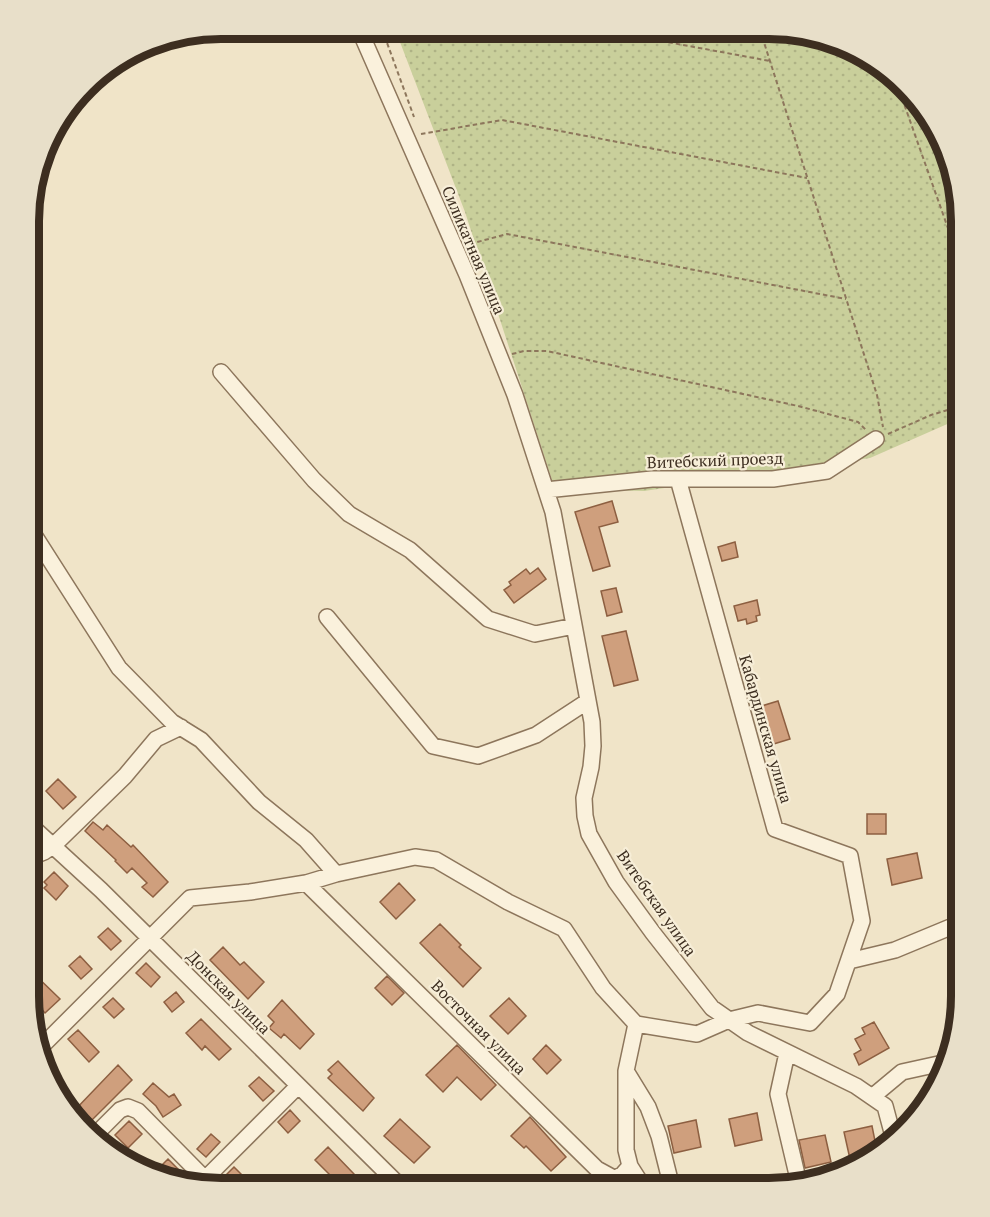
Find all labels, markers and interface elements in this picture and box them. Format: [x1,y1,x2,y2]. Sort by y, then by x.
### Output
street label: Силикатная улица [437,182,511,318]
street label: Витебский проезд [646,447,784,473]
street label: Кабардинская улица [734,652,798,806]
street label: Витебская улица [612,846,702,960]
street label: Донская улица [182,945,276,1039]
street label: Восточная улица [427,975,531,1079]

